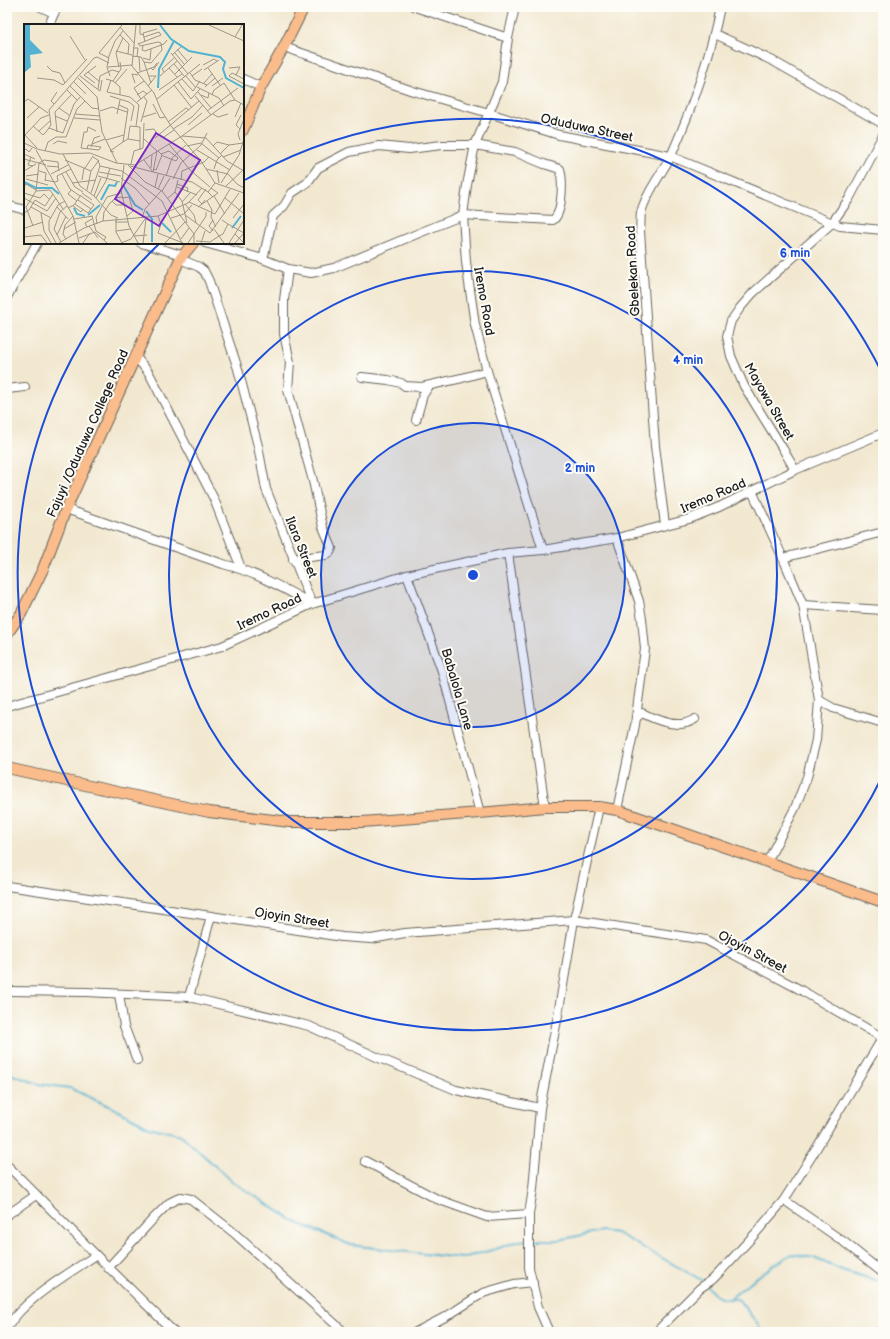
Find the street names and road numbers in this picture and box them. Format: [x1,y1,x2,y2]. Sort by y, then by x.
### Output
street label: Oduduwa Street [539,110,634,146]
street label: Gbelekan Road [623,225,643,317]
street label: Iremo Road [470,266,498,337]
street label: Fajuyi /Oduduwa College Road [44,347,132,520]
street label: Mayowa Street [741,360,798,443]
street label: Iremo Road [678,475,748,517]
street label: Ilara Street [281,514,321,580]
street label: Iremo Road [235,590,304,634]
street label: Babalola Lane [438,647,476,732]
street label: Ojoyin Street [253,904,330,932]
street label: Ojoyin Street [715,927,790,977]

